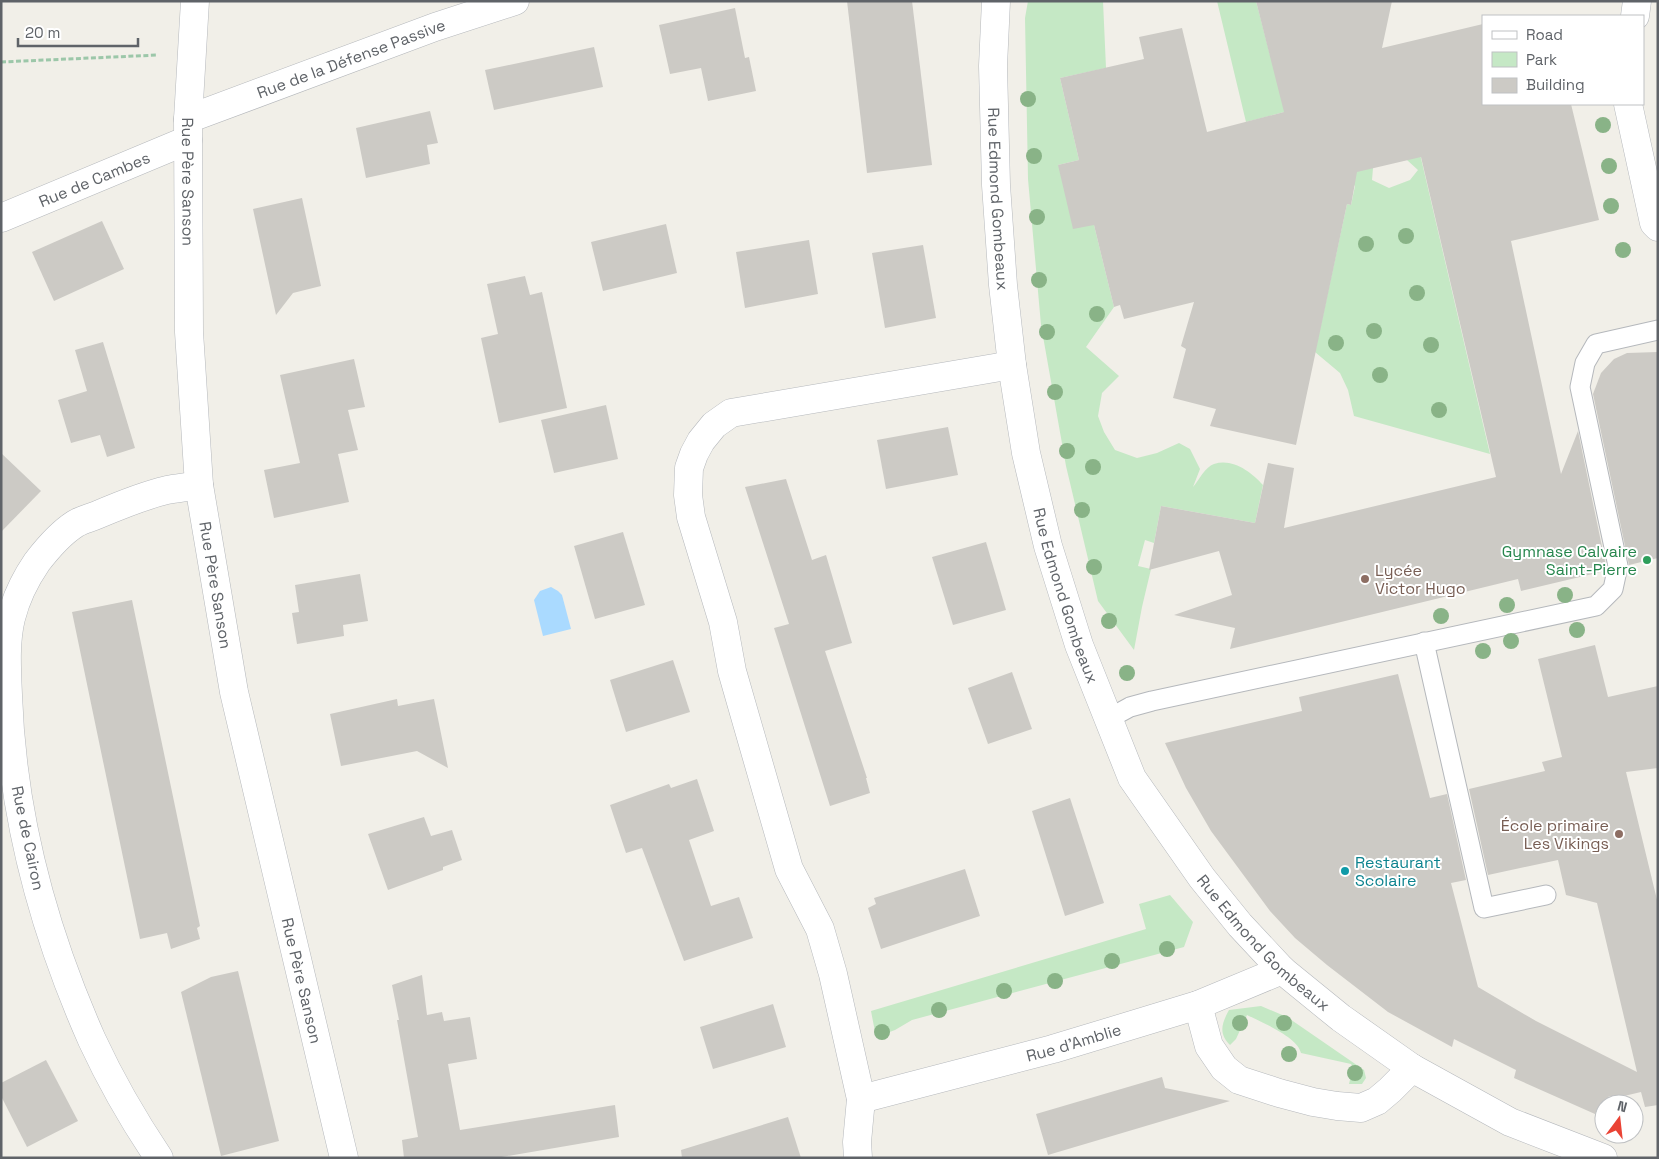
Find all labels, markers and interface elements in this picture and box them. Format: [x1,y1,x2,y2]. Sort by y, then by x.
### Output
street label: Rue de la Défense Passive [254,14,448,103]
scale bar [18,15,138,47]
legend [1482,15,1644,105]
text: 20 m [25,23,60,42]
text: Road [1526,25,1563,44]
text: Park [1526,50,1557,69]
text: Building [1526,75,1585,94]
street label: Rue Edmond Gombeaux [984,107,1014,291]
street label: Rue Père Sanson [177,117,199,246]
street label: Rue de Cambes [35,147,153,212]
street label: Rue Edmond Gombeaux [1029,506,1104,686]
street label: Rue Père Sanson [195,520,237,650]
place label: Gymnase Calvaire Saint-Pierre [1502,541,1637,580]
marker: Gymnase Calvaire Saint-Pierre [1641,554,1653,566]
place label: Lycée Victor Hugo [1375,560,1466,599]
marker: Lycée Victor Hugo [1359,573,1371,585]
street label: Rue de Cairon [7,784,49,892]
place label: École primaire Les Vikings [1501,815,1609,854]
marker: École primaire Les Vikings [1613,828,1625,840]
place label: Restaurant Scolaire [1355,852,1441,891]
marker: Restaurant Scolaire [1339,865,1351,877]
street label: Rue Edmond Gombeaux [1193,870,1334,1015]
street label: Rue Père Sanson [277,916,327,1046]
street label: Rue d'Amblie [1024,1018,1124,1066]
north arrow [1594,1094,1644,1144]
text: N [1615,1097,1629,1116]

